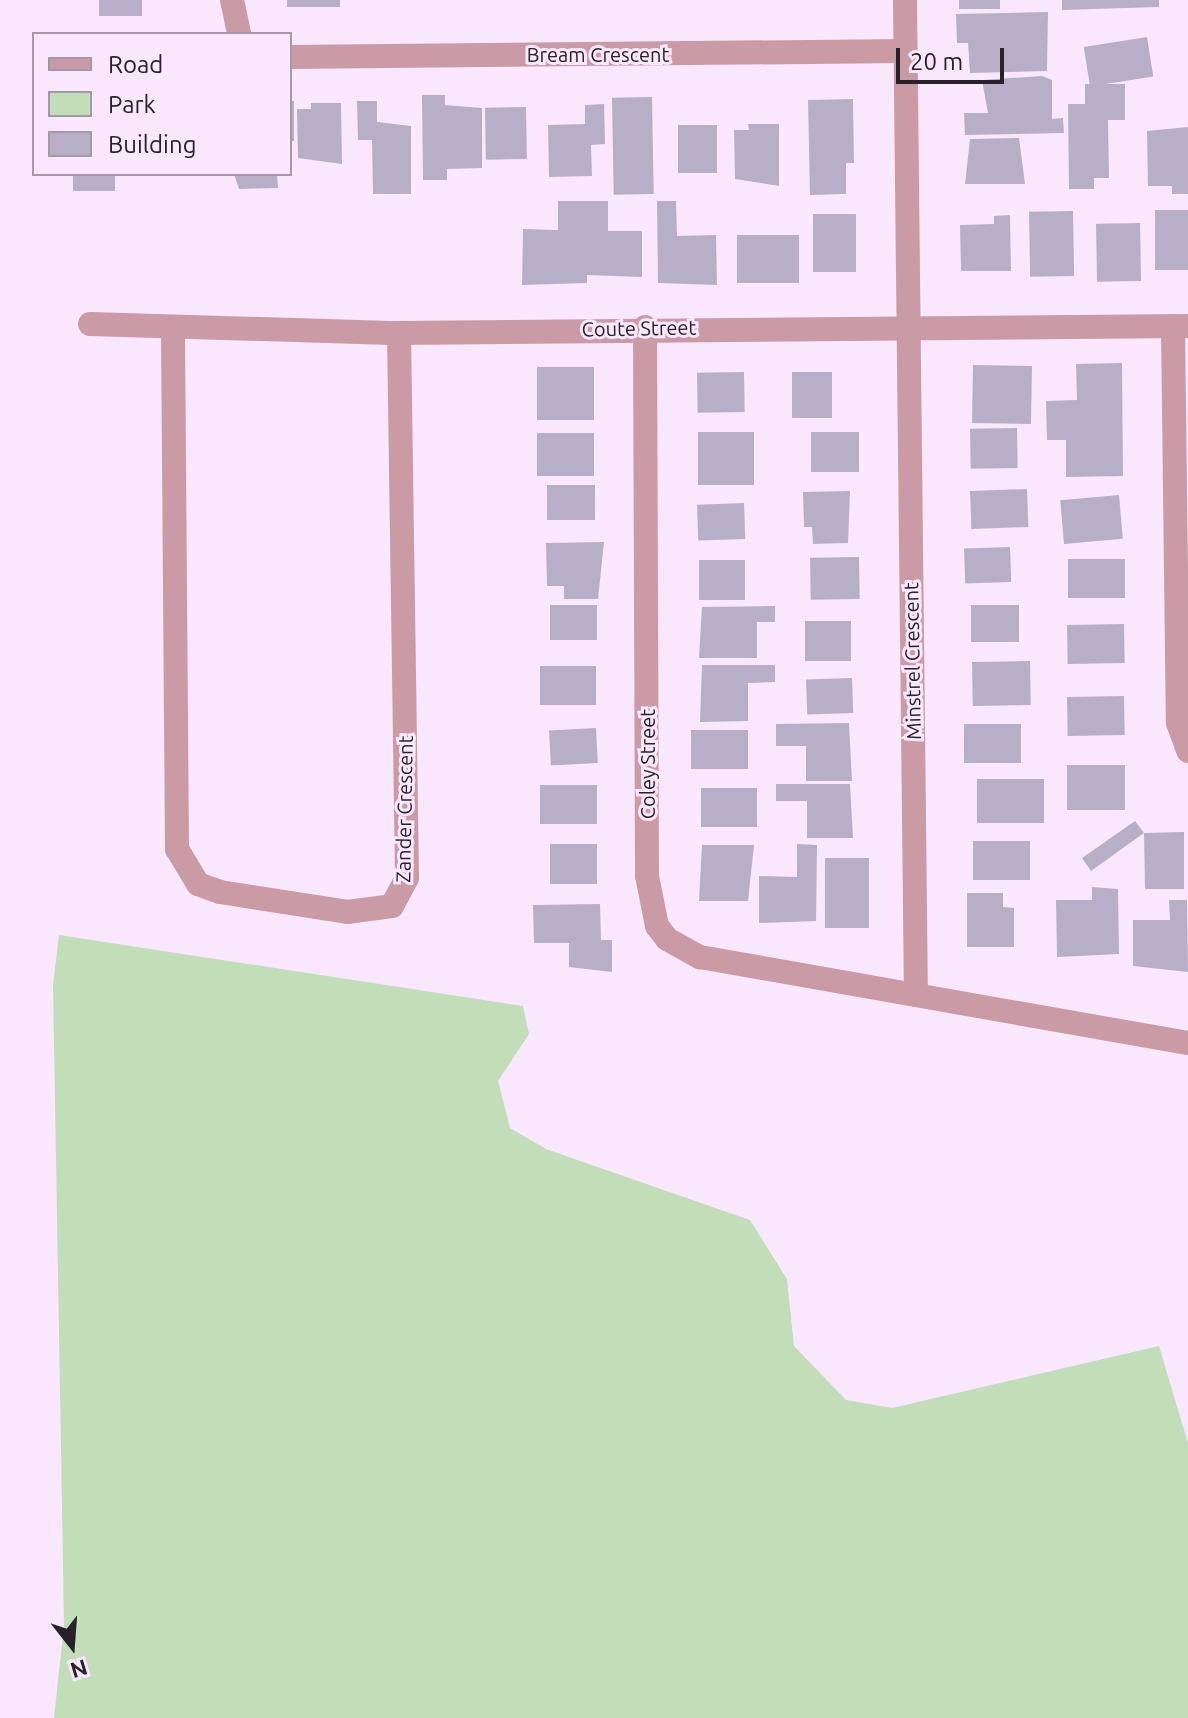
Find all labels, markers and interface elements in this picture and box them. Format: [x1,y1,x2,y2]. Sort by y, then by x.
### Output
legend [32,32,292,176]
scale bar [900,32,1008,82]
street label: Bream Crescent [527,42,669,66]
text: 20 m [910,48,963,75]
text: Road [108,51,163,78]
text: Park [108,91,156,118]
text: Building [108,131,196,158]
street label: Coute Street [581,315,697,341]
street label: Minstrel Crescent [899,582,925,740]
street label: Coley Street [635,709,659,819]
street label: Zander Crescent [391,735,417,883]
north arrow [32,1606,112,1686]
text: N [68,1655,91,1684]

